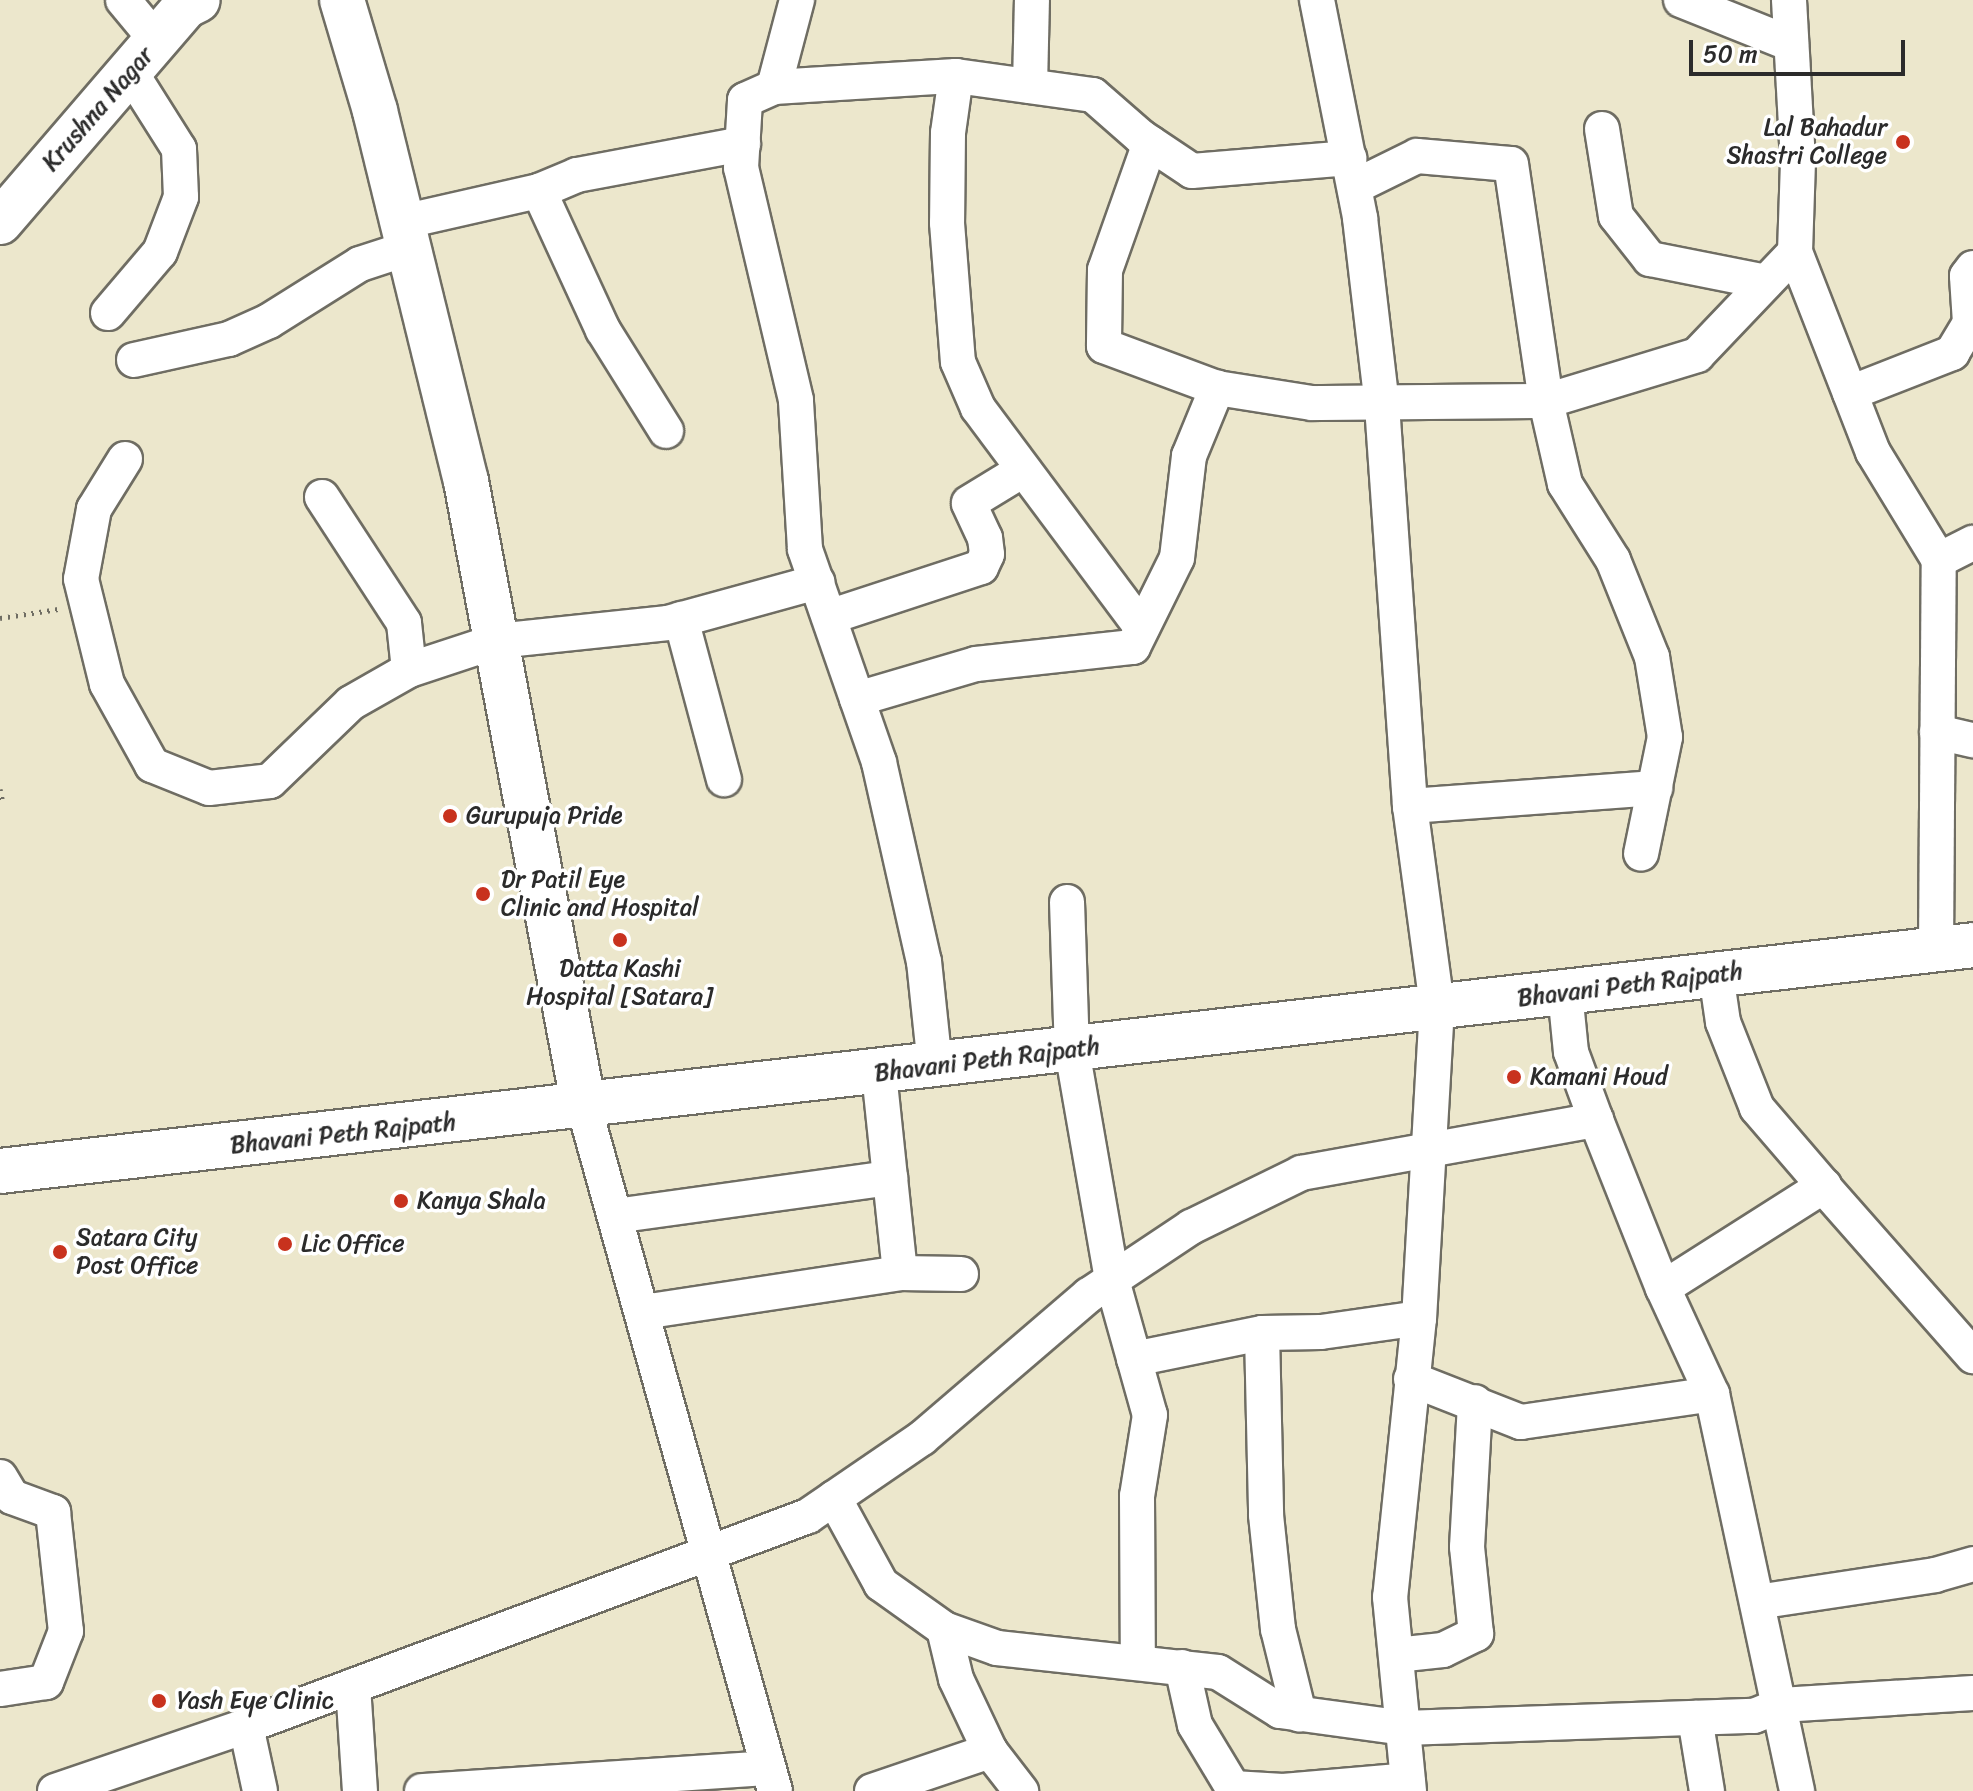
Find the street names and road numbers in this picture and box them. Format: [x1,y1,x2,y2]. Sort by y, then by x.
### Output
street label: Krushna Nagar [36,41,160,177]
street label: Bhavani Peth Rajpath [1516,957,1744,1013]
street label: Bhavani Peth Rajpath [873,1032,1101,1088]
street label: Bhavani Peth Rajpath [229,1108,457,1160]

